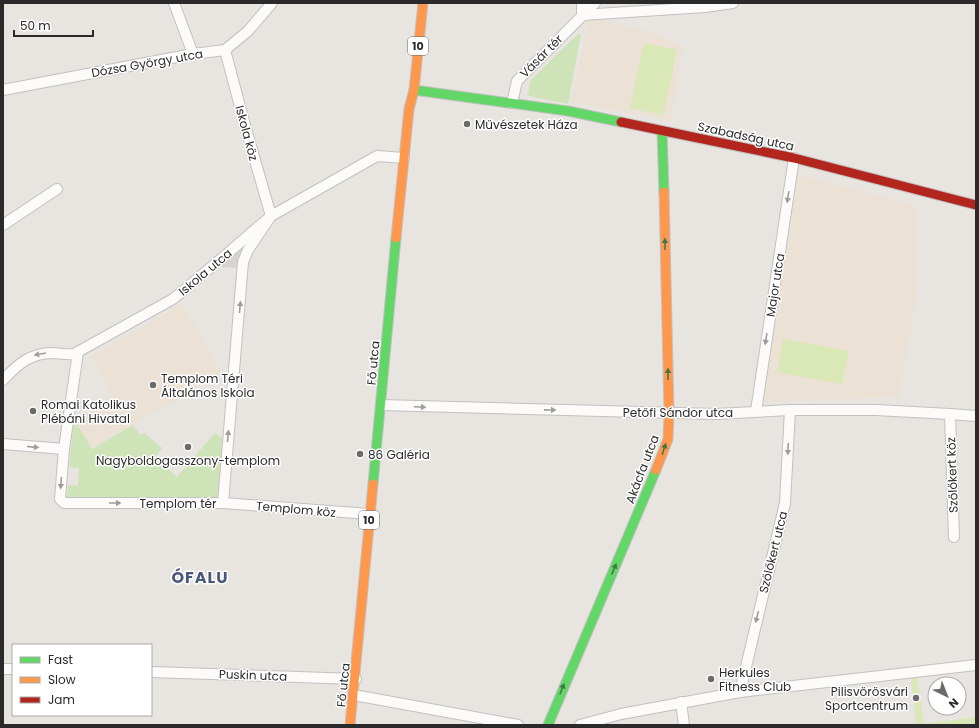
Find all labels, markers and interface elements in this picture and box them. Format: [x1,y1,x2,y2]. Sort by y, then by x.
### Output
scale bar [14,12,93,38]
text: 50 m [20,17,51,34]
street label: Vásár tér [516,30,567,81]
road number: 10 [408,37,428,55]
street label: Dózsa György utca [90,45,204,81]
street label: Iskola köz [231,103,263,163]
place label: Művészetek Háza [475,116,578,133]
street label: Szabadság utca [696,117,796,155]
marker: Művészetek Háza [462,119,472,129]
one-way arrow [785,191,791,203]
one-way arrow [662,237,668,250]
street label: Iskola utca [175,245,235,299]
street label: Major utca [762,252,788,318]
one-way arrow [236,301,243,313]
one-way arrow [763,333,769,345]
street label: Fő utca [363,340,383,386]
one-way arrow [34,352,46,358]
one-way arrow [665,367,671,380]
place label: Templom Téri Általános Iskola [161,370,255,401]
marker: Templom Téri Általános Iskola [148,380,158,390]
place label: Romai Katolikus Plébáni Hivatal [41,396,136,427]
one-way arrow [414,403,426,410]
street label: Petőfi Sándor utca [623,404,733,421]
marker: Romai Katolikus Plébáni Hivatal [28,406,38,416]
one-way arrow [544,406,556,413]
one-way arrow [225,430,232,442]
street label: Akácfa utca [621,432,663,506]
street label: Szőlőkert köz [942,437,962,513]
marker: Nagyboldogasszony-templom [183,442,193,452]
one-way arrow [27,443,40,450]
one-way arrow [661,443,667,455]
one-way arrow [785,443,792,455]
place label: 86 Galéria [368,446,430,463]
marker: 86 Galéria [355,449,365,459]
place label: Nagyboldogasszony-templom [96,452,280,469]
one-way arrow [58,477,65,489]
street label: Templom tér [140,495,217,512]
street label: Templom köz [255,497,337,521]
one-way arrow [109,500,122,506]
street label: Szőlőkert utca [755,509,791,595]
road number: 10 [359,511,379,529]
one-way arrow [611,563,617,575]
district label: ÓFALU [171,566,229,589]
one-way arrow [754,611,760,624]
legend [12,644,152,716]
text: Fast [48,651,73,668]
street label: Fő utca [332,662,354,708]
place label: Herkules Fitness Club [719,664,791,695]
street label: Puskin utca [219,665,287,685]
text: Slow [48,671,76,688]
marker: Herkules Fitness Club [706,674,716,684]
north arrow [927,676,967,716]
one-way arrow [560,682,566,694]
place label: Pilisvörösvári Sportcentrum [825,683,908,714]
text: Jam [48,691,75,708]
marker: Pilisvörösvári Sportcentrum [911,693,921,703]
text: N [945,695,962,712]

